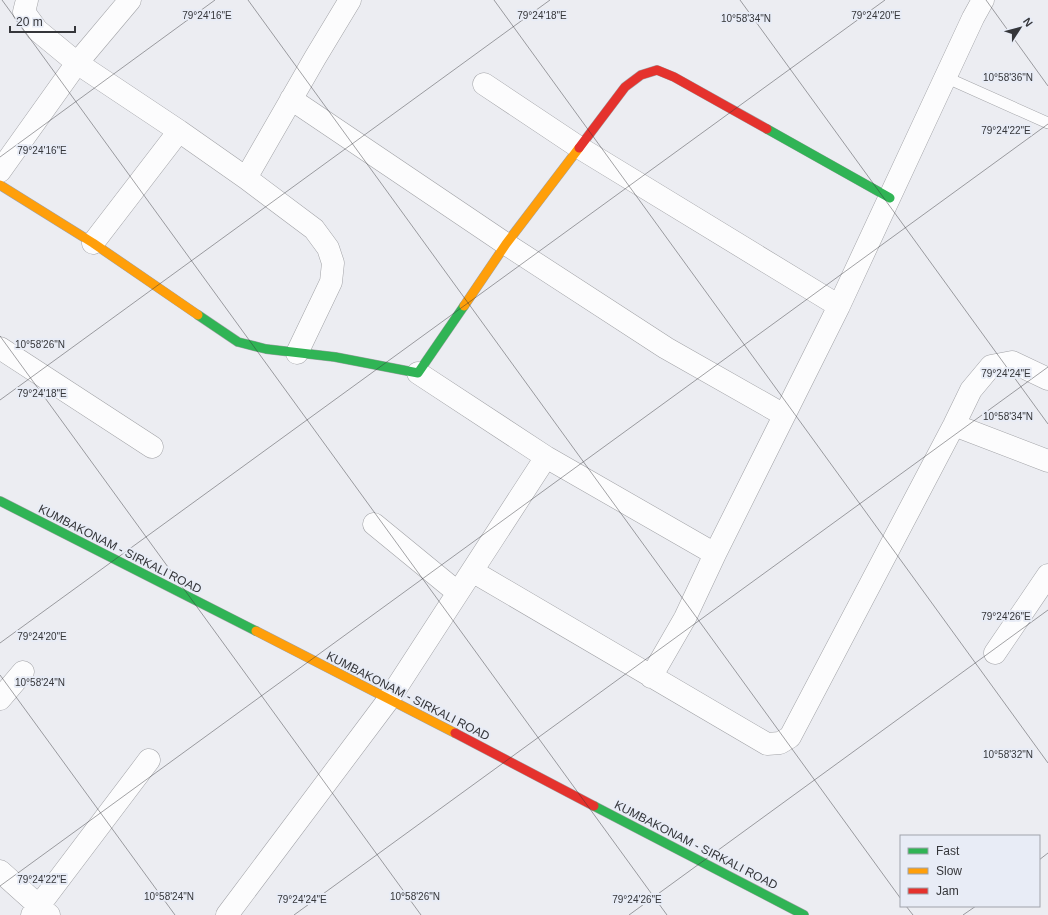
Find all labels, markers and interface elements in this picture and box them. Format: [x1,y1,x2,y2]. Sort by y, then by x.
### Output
scale bar [10,8,75,34]
north arrow [1000,8,1040,48]
text: 79°24'16"E [182,10,232,21]
text: 79°24'18"E [517,10,567,21]
text: 79°24'20"E [851,10,901,21]
text: 10°58'34"N [721,13,771,24]
text: 20 m [16,15,43,29]
text: N [1021,15,1035,29]
text: 10°58'36"N [983,72,1033,83]
text: 79°24'22"E [981,125,1031,136]
text: 79°24'16"E [17,145,67,156]
text: 10°58'26"N [15,339,65,350]
text: 79°24'24"E [981,368,1031,379]
text: 79°24'18"E [17,388,67,399]
text: 10°58'34"N [983,411,1033,422]
street label: KUMBAKONAM - SIRKALI ROAD [36,502,204,597]
text: 79°24'26"E [981,611,1031,622]
text: 79°24'20"E [17,631,67,642]
street label: KUMBAKONAM - SIRKALI ROAD [324,649,492,744]
text: 10°58'24"N [15,677,65,688]
text: 10°58'32"N [983,749,1033,760]
street label: KUMBAKONAM - SIRKALI ROAD [612,798,780,893]
legend [900,835,1040,907]
text: Fast [936,844,960,858]
text: Slow [936,864,962,878]
text: 79°24'22"E [17,874,67,885]
text: Jam [936,884,959,898]
text: 10°58'24"N [144,891,194,902]
text: 10°58'26"N [390,891,440,902]
text: 79°24'24"E [277,894,327,905]
text: 79°24'26"E [612,894,662,905]

